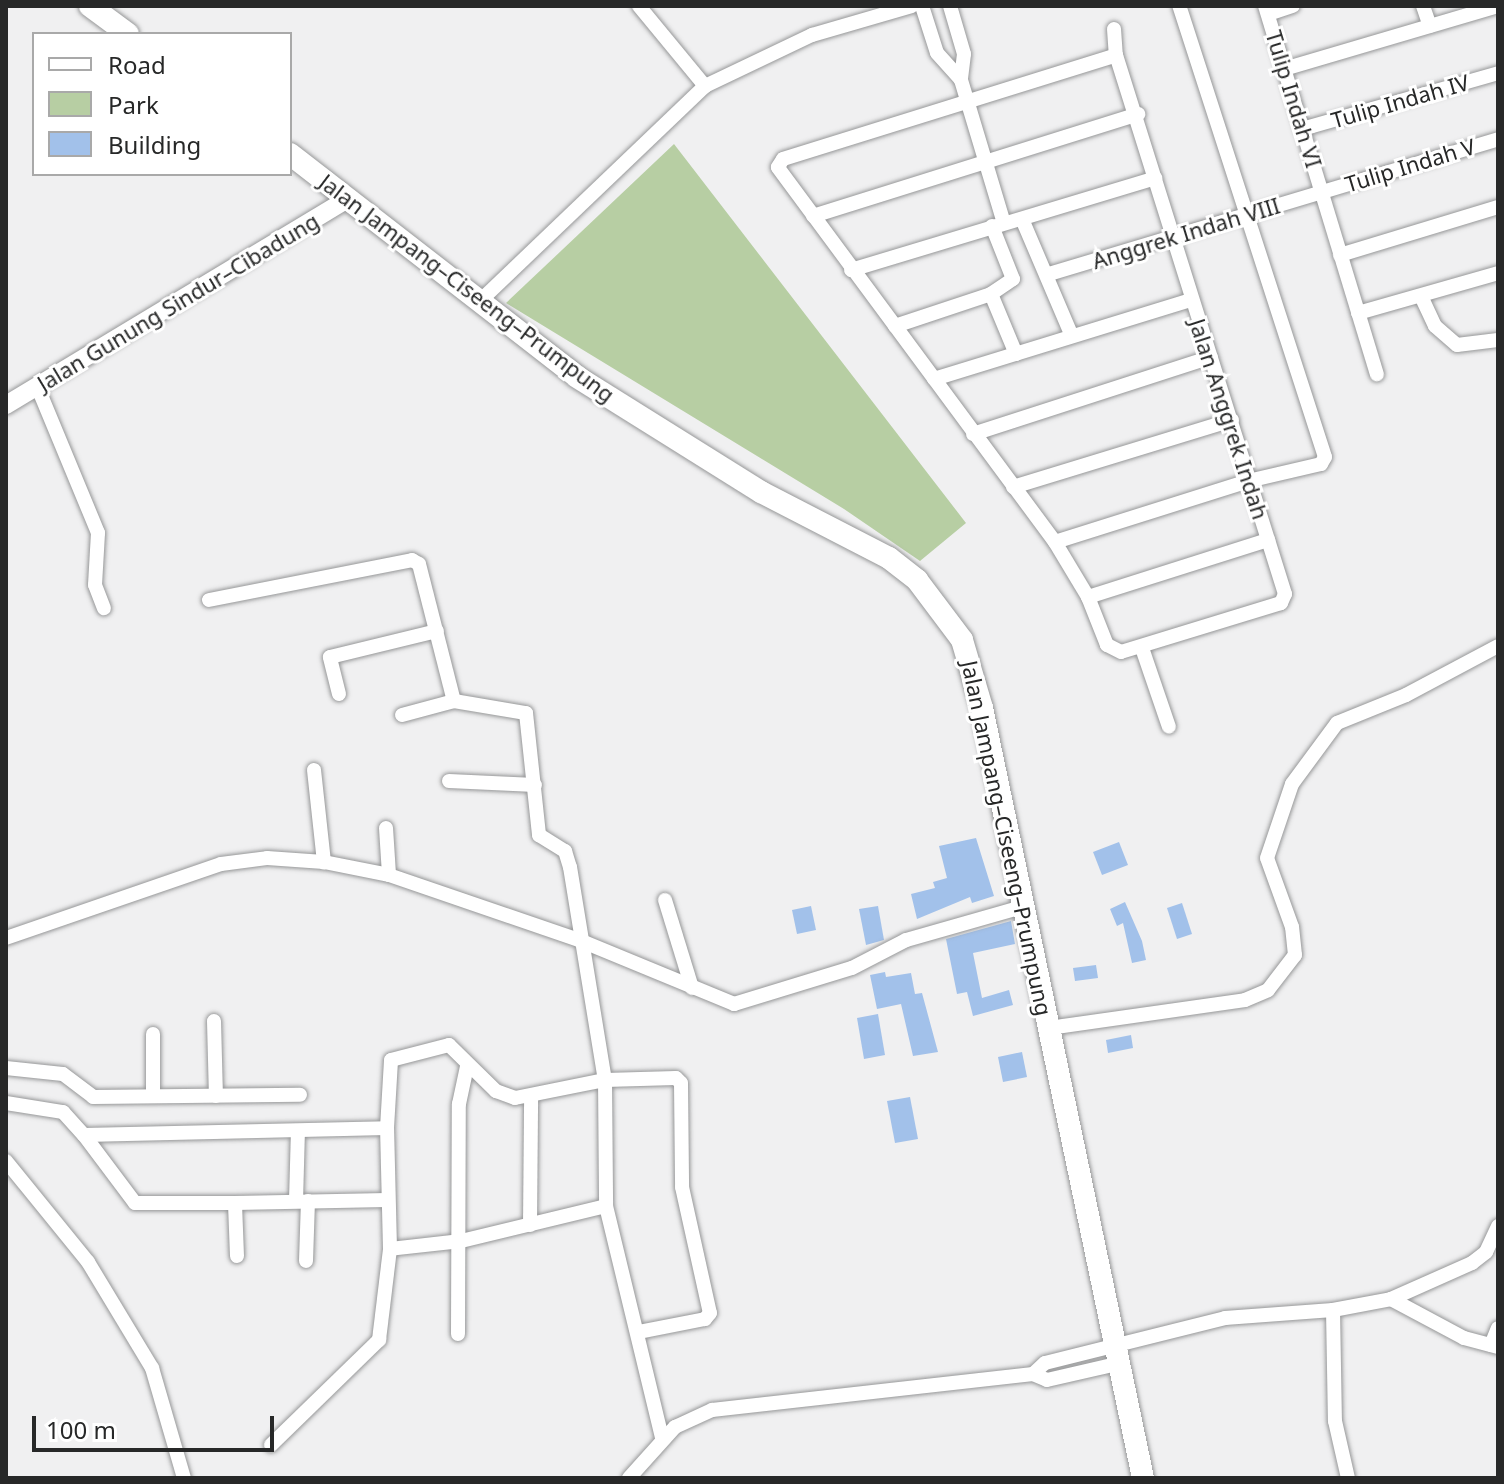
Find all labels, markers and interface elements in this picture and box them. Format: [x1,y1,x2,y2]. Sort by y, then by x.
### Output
street label: Tulip Indah VI [1261,27,1327,171]
legend [32,32,292,176]
text: Road [108,48,166,81]
street label: Tulip Indah IV [1328,69,1472,133]
text: Park [108,88,159,121]
text: Building [108,128,201,161]
street label: Tulip Indah V [1342,133,1478,197]
street label: Jalan Jampang–Ciseeng–Prumpung [314,168,620,408]
street label: Anggrek Indah VIII [1089,192,1283,274]
street label: Jalan Gunung Sindur–Cibadung [33,207,323,397]
street label: Jalan Anggrek Indah [1184,315,1274,523]
street label: Jalan Jampang–Ciseeng–Prumpung [956,658,1058,1018]
scale bar [36,1400,278,1450]
text: 100 m [46,1413,116,1446]

